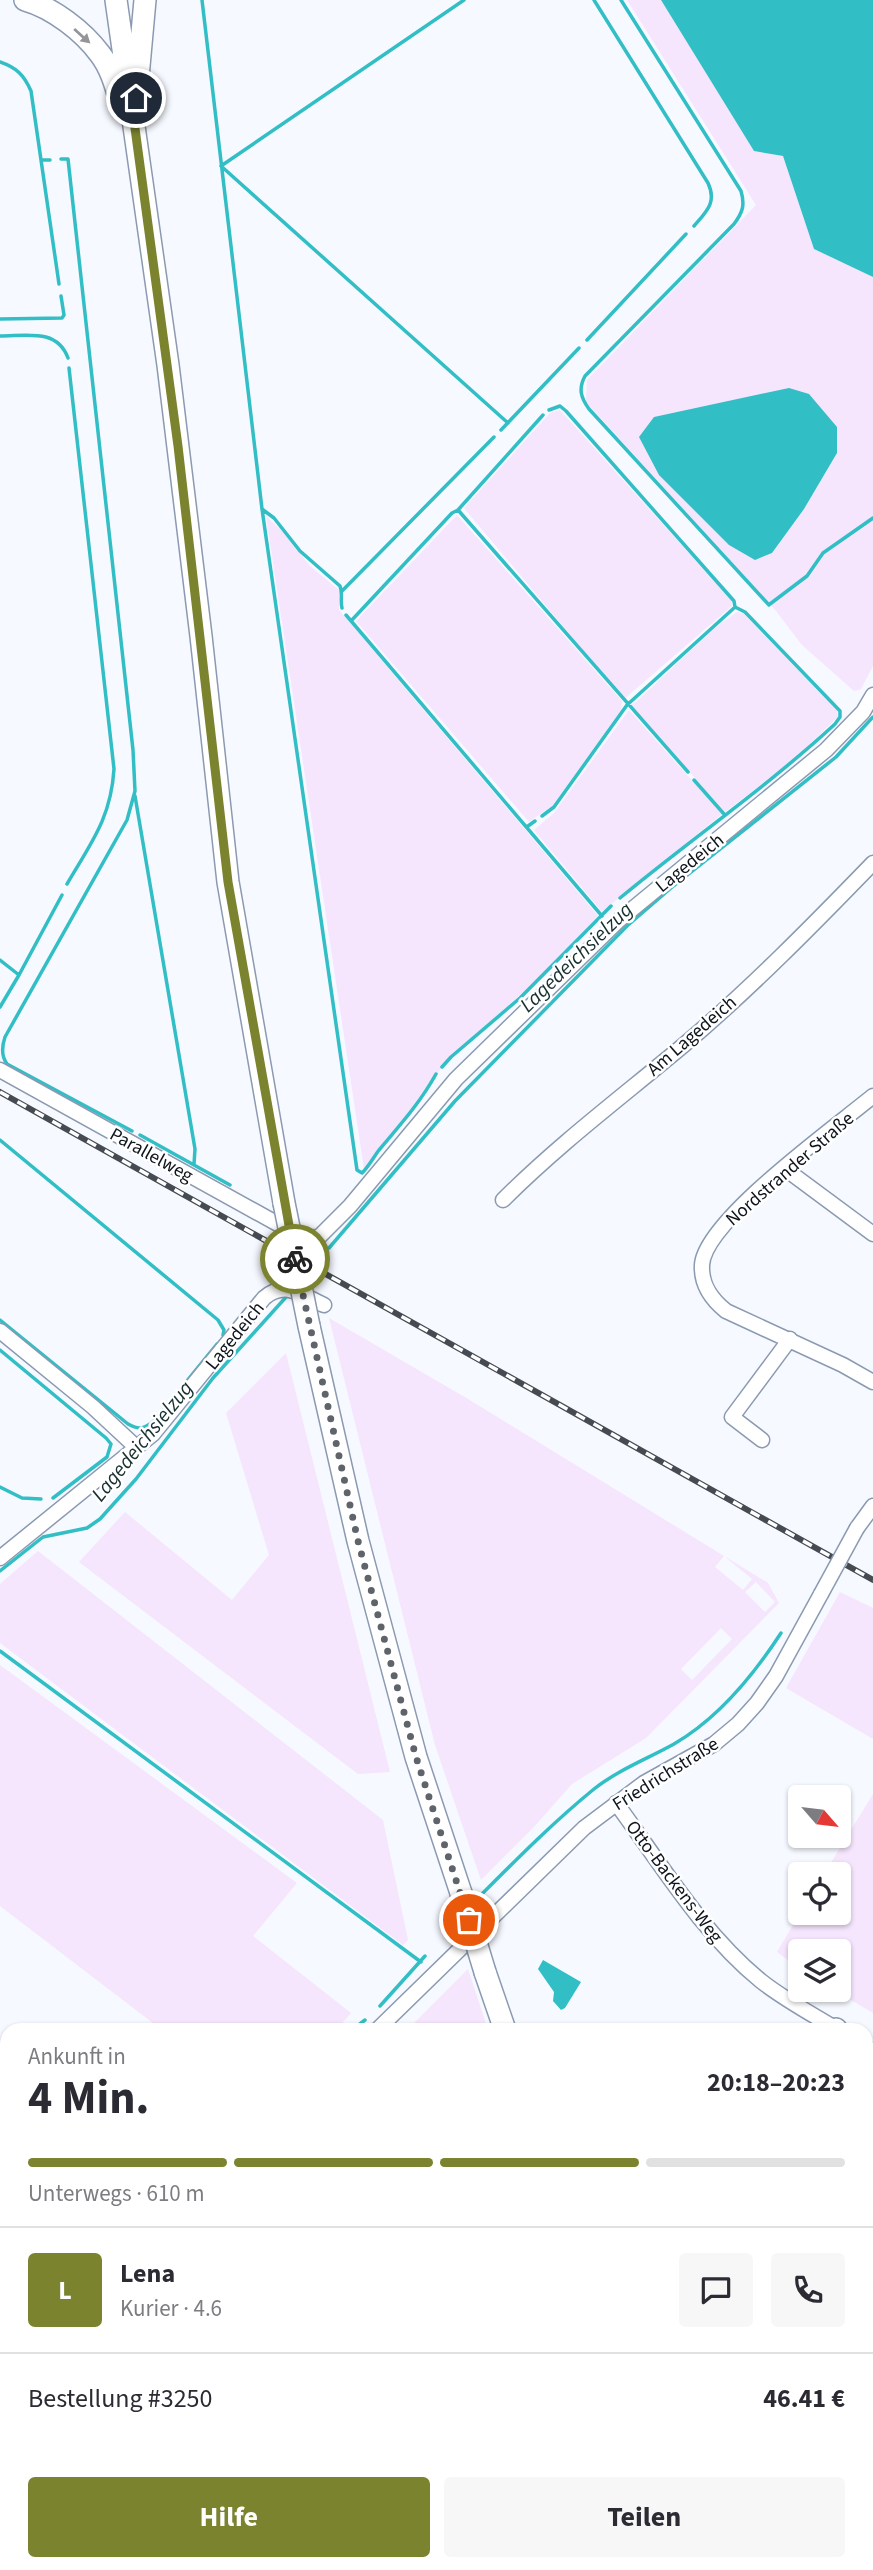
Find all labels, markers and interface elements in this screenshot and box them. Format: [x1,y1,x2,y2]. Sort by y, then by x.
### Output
one-way arrow [73,28,91,44]
pin [106,68,166,128]
icon: home [117,79,155,117]
street label: Lagedeich [650,827,730,899]
water label: Lagedeichsielzug [513,895,639,1019]
street label: Am Lagedeich [641,990,743,1083]
street label: Nordstrander Straße [720,1106,860,1233]
street label: Parallelweg [105,1121,198,1190]
courier [260,1224,330,1294]
icon: bike [276,1240,314,1278]
street label: Lagedeich [199,1296,271,1376]
water label: Lagedeichsielzug [84,1374,200,1508]
street label: Friedrichstraße [607,1731,724,1818]
north arrow [788,1785,850,1848]
map controls [788,1785,851,2002]
street label: Otto-Backens-Weg [619,1815,729,1949]
button: locate [788,1862,851,1925]
pin [439,1890,499,1950]
icon: bag [450,1901,488,1939]
button: layers [788,1939,851,2002]
text: Ankunft in [28,2040,126,2073]
text: 20:18–20:23 [707,2064,845,2101]
text: 4 Min. [28,2066,149,2131]
text: Unterwegs · 610 m [28,2177,204,2210]
button: chat [679,2253,753,2327]
button: phone [771,2253,845,2327]
text: Lena [120,2255,175,2292]
text: L [58,2272,72,2309]
text: Kurier · 4.6 [120,2292,222,2325]
text: Bestellung #3250 [28,2380,212,2417]
text: 46.41 € [763,2380,845,2417]
button: Hilfe [28,2477,430,2557]
button: Teilen [444,2477,845,2557]

